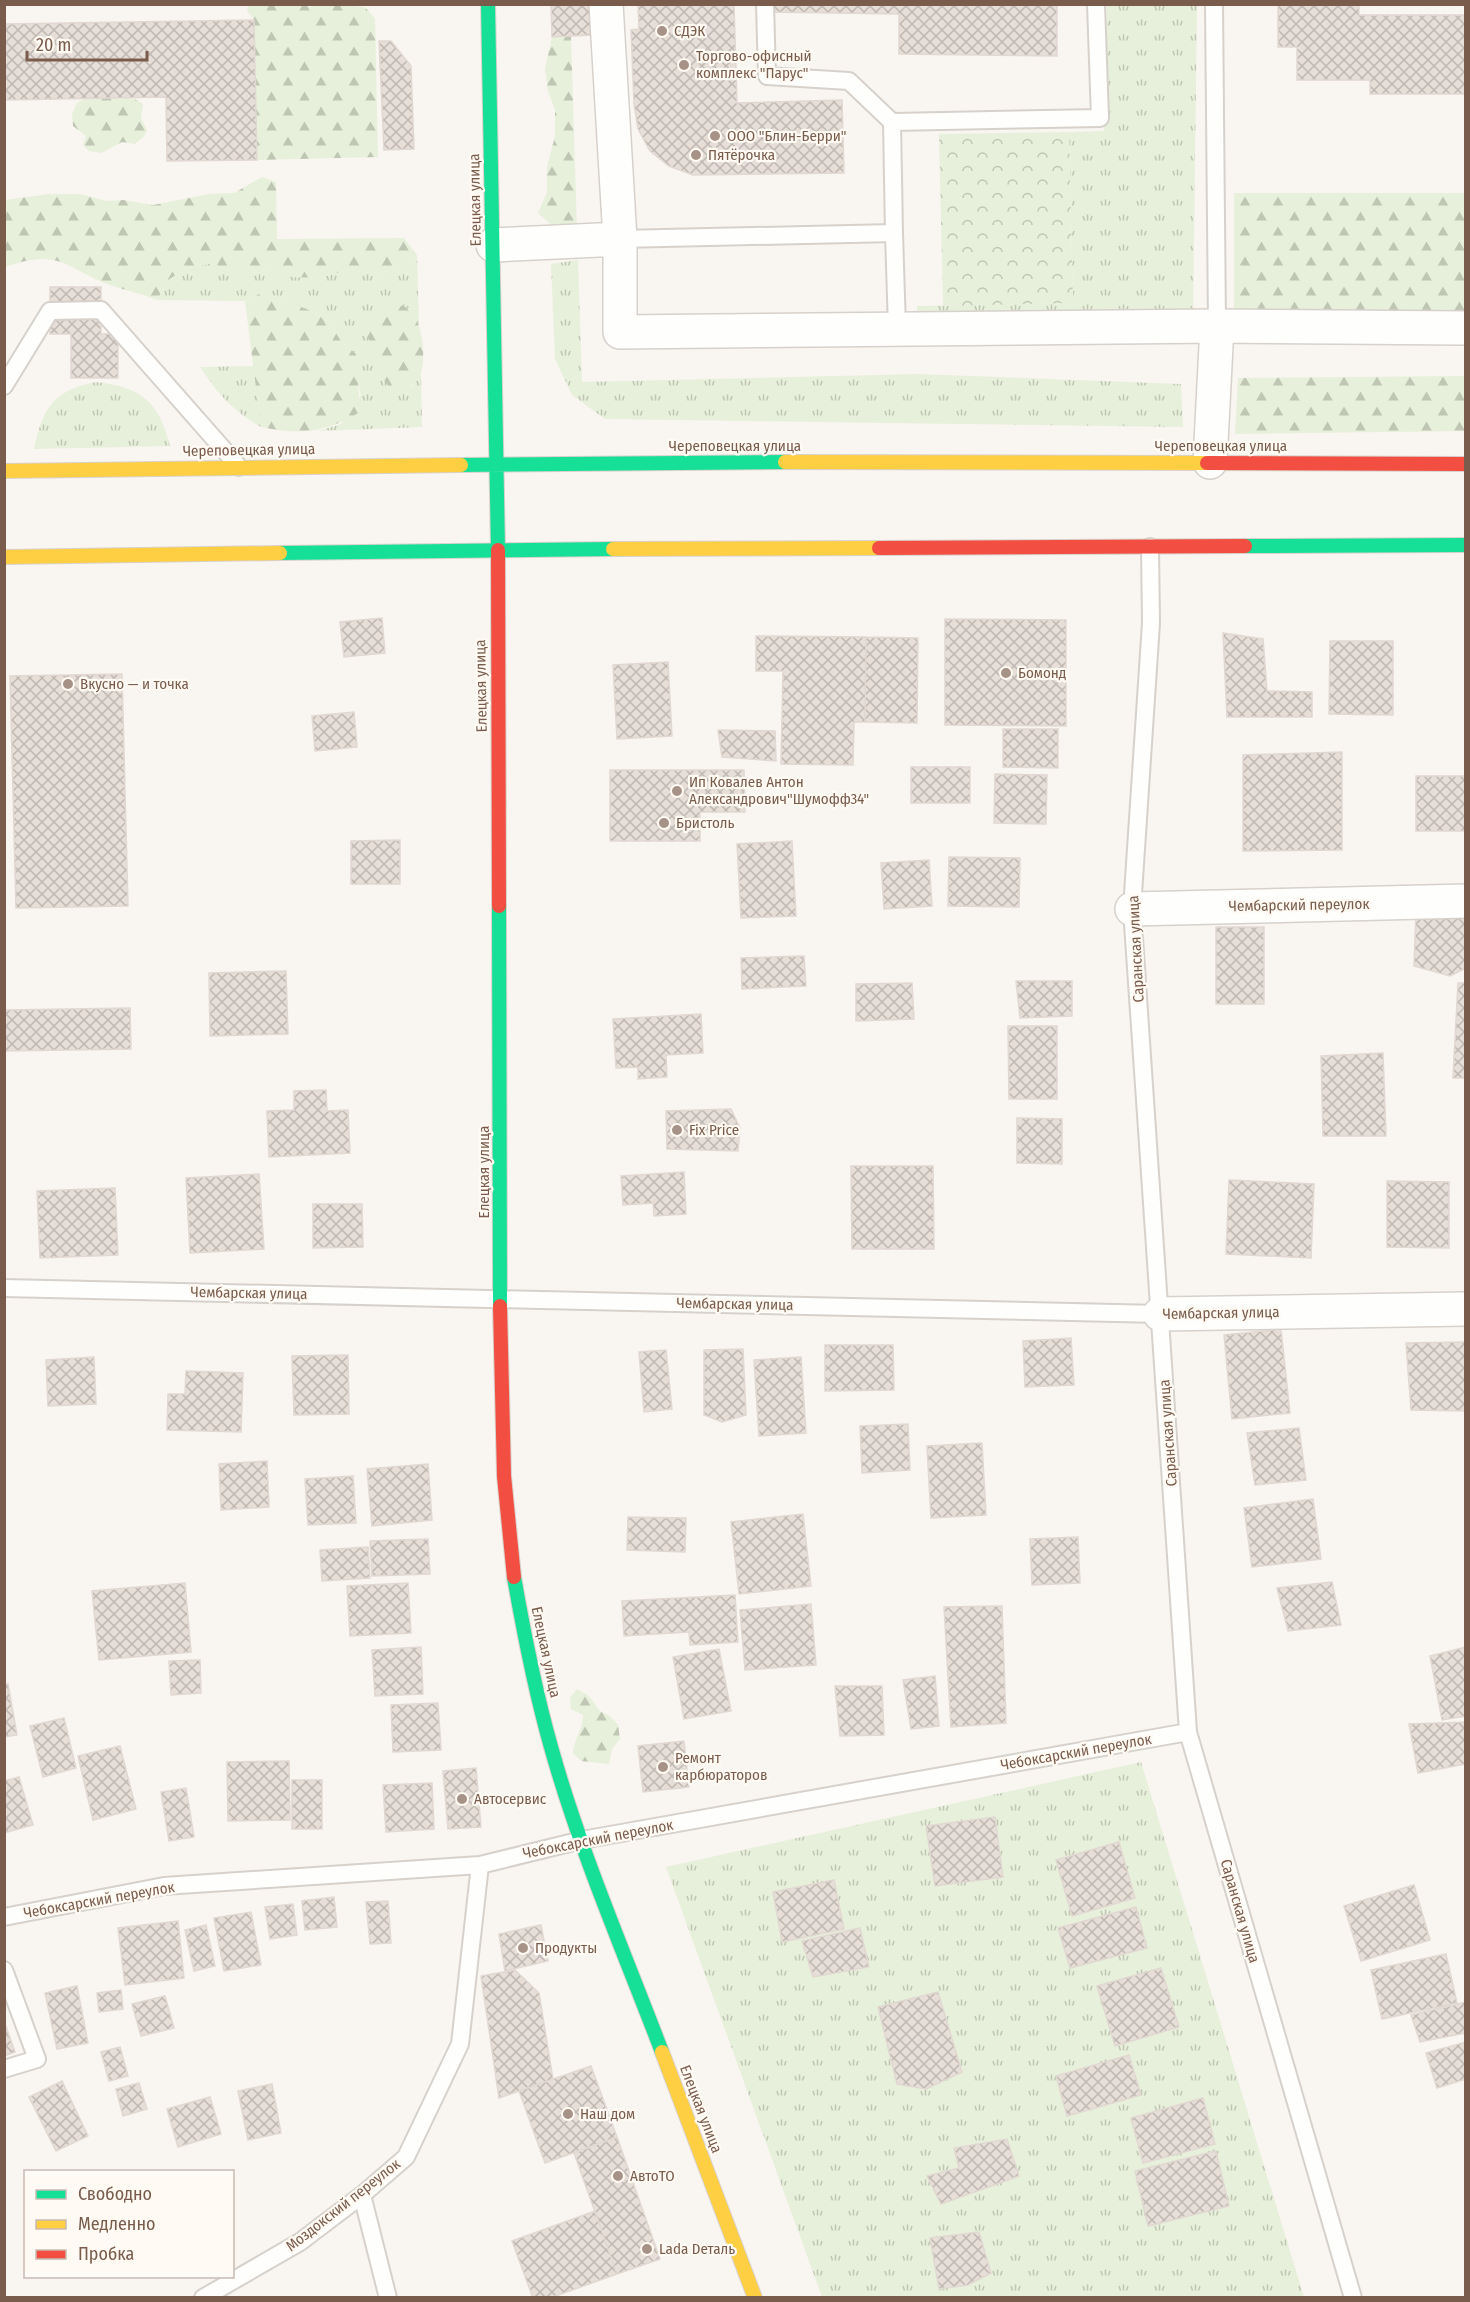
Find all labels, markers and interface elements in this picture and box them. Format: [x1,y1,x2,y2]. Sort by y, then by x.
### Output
place label: СДЭК [674,22,705,40]
scale bar [27,24,147,62]
marker: СДЭК [655,24,669,38]
text: 20 m [36,34,71,56]
place label: Торгово-офисный комплекс "Парус" [696,47,812,82]
marker: Торгово-офисный комплекс "Парус" [677,58,691,72]
place label: ООО "Блин-Берри" [727,127,847,145]
marker: ООО "Блин-Берри" [708,129,722,143]
place label: Пятёрочка [708,146,775,164]
marker: Пятёрочка [689,148,703,162]
street label: Елецкая улица [465,153,485,247]
street label: Череповецкая улица [669,437,801,455]
street label: Череповецкая улица [1155,437,1287,455]
street label: Череповецкая улица [183,440,315,460]
street label: Елецкая улица [471,639,491,733]
place label: Бомонд [1018,664,1066,682]
marker: Бомонд [999,666,1013,680]
place label: Вкусно — и точка [80,675,189,693]
marker: Вкусно — и точка [61,677,75,691]
place label: Ип Ковалев Антон Александрович"Шумофф34" [689,773,869,808]
marker: Ип Ковалев Антон Александрович"Шумофф34" [670,784,684,798]
place label: Бристоль [676,814,734,832]
marker: Бристоль [657,816,671,830]
street label: Саранская улица [1124,895,1148,1003]
street label: Чембарский переулок [1229,895,1369,915]
place label: Fix Price [689,1121,739,1139]
marker: Fix Price [670,1123,684,1137]
street label: Елецкая улица [475,1126,493,1218]
street label: Чембарская улица [190,1283,308,1303]
street label: Чембарская улица [676,1294,794,1314]
street label: Чембарская улица [1162,1303,1280,1323]
street label: Саранская улица [1155,1379,1181,1487]
street label: Елецкая улица [528,1605,564,1699]
street label: Чебоксарский переулок [999,1730,1153,1774]
place label: Ремонт карбюраторов [675,1749,767,1784]
marker: Ремонт карбюраторов [656,1760,670,1774]
place label: Автосервис [474,1790,547,1808]
marker: Автосервис [455,1792,469,1806]
street label: Чебоксарский переулок [521,1816,675,1862]
street label: Саранская улица [1217,1857,1263,1965]
street label: Чебоксарский переулок [22,1878,176,1922]
place label: Продукты [535,1939,597,1957]
marker: Продукты [516,1941,530,1955]
street label: Елецкая улица [676,2062,726,2156]
place label: Наш дом [580,2105,635,2123]
marker: Наш дом [561,2107,575,2121]
street label: Моздокский переулок [282,2155,404,2255]
place label: АвтоТО [630,2167,675,2185]
marker: АвтоТО [611,2169,625,2183]
legend [24,2170,234,2278]
text: Свободно [78,2183,152,2205]
text: Медленно [78,2213,156,2235]
place label: Lada Dеталь [659,2240,735,2258]
marker: Lada Dеталь [640,2242,654,2256]
text: Пробка [78,2243,134,2265]

